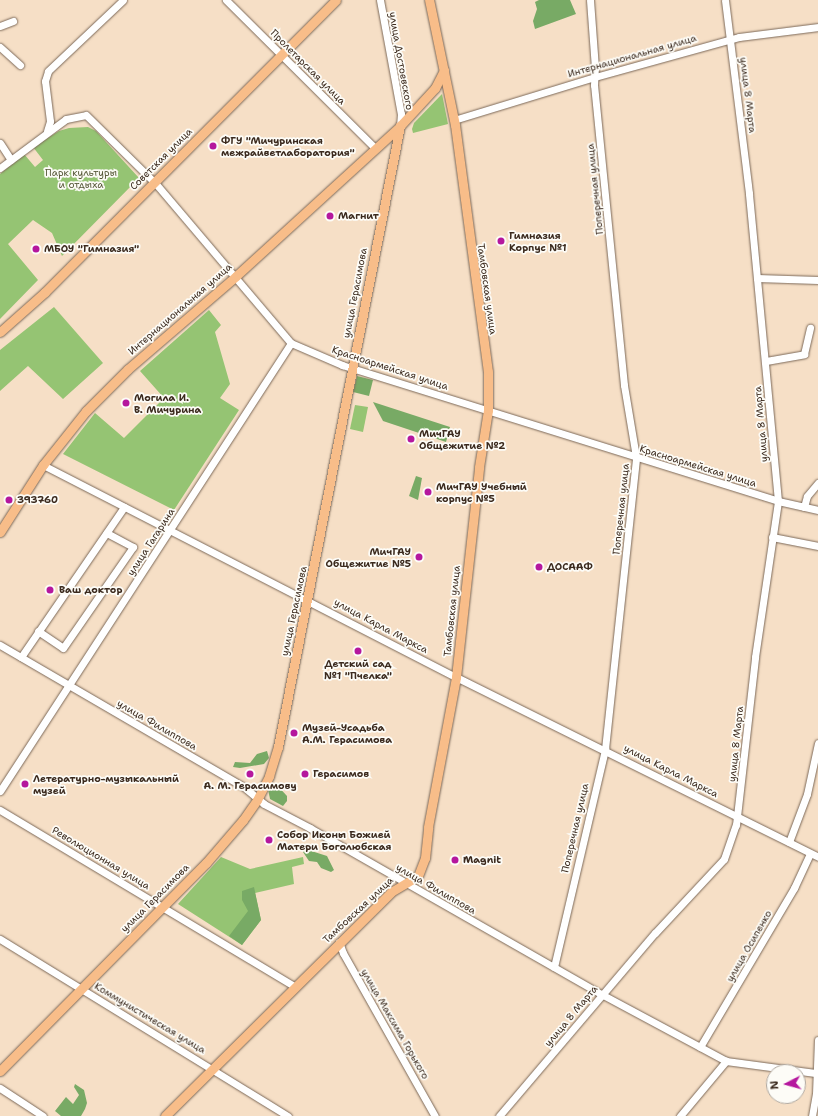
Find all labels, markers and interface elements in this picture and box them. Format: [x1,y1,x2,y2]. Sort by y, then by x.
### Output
street label: улица Достоевского [386,11,416,111]
street label: Пролетарская улица [268,27,348,107]
street label: Интернациональная улица [566,32,698,80]
street label: улица 8 Марта [737,56,759,134]
street label: Советская улица [128,126,194,192]
place label: ФГУ "Мичуринская межрайветлаборатория" [221,134,355,158]
marker: ФГУ "Мичуринская межрайветлаборатория" [208,141,218,151]
street label: Поперечная улица [584,143,606,235]
park label: Парк культуры и отдыха [45,166,117,190]
place label: Магнит [338,210,379,222]
marker: Магнит [325,211,335,221]
place label: Гимназия Корпус №1 [509,229,566,252]
marker: Гимназия Корпус №1 [496,236,506,246]
place label: МБОУ "Гимназия" [44,243,139,255]
street label: Тамбовская улица [475,243,499,335]
marker: МБОУ "Гимназия" [31,244,41,254]
street label: улица Герасимова [340,247,370,339]
street label: Интернациональная улица [126,261,234,357]
street label: Красноармейская улица [330,344,450,392]
street label: улица 8 Марта [752,386,770,462]
place label: Могила И. В. Мичурина [134,391,201,414]
marker: Могила И. В. Мичурина [121,398,131,408]
place label: МичГАУ Общежитие №2 [419,427,505,450]
marker: МичГАУ Общежитие №2 [406,434,416,444]
street label: Красноармейская улица [638,442,758,490]
street label: Поперечная улица [610,463,632,555]
place label: МичГАУ Учебный корпус №5 [436,480,527,504]
marker: МичГАУ Учебный корпус №5 [423,487,433,497]
place label: 393760 [17,494,58,506]
marker: 393760 [4,495,14,505]
street label: улица Гагарина [125,506,177,578]
place label: МичГАУ Общежитие №5 [325,545,411,568]
marker: МичГАУ Общежитие №5 [414,552,424,562]
place label: ДОСААФ [547,561,593,573]
marker: ДОСААФ [534,562,544,572]
street label: улица Герасимова [279,565,309,657]
street label: Тамбовская улица [441,565,463,657]
marker: Ваш доктор [44,584,56,596]
place label: Ваш доктор [59,584,122,596]
street label: улица Карла Маркса [332,596,430,656]
marker: Детский сад №1 "Пчелка" [353,646,363,656]
place label: Детский сад №1 "Пчелка" [324,657,392,680]
street label: улица Филиппова [115,697,199,753]
street label: улица 8 Марта [726,706,746,782]
place label: Музей-Усадьба А.М. Герасимова [302,721,392,744]
marker: Музей-Усадьба А.М. Герасимова [289,728,299,738]
street label: улица Карла Маркса [622,742,720,800]
place label: Герасимов [313,768,369,780]
marker: А. М. Герасимову [245,769,255,779]
marker: Герасимов [300,769,310,779]
place label: Летературно-музыкальный музей [33,772,179,796]
marker: Летературно-музыкальный музей [20,779,30,789]
place label: А. М. Герасимову [203,780,297,792]
street label: Поперечная улица [559,782,591,874]
street label: Революционная улица [50,824,152,892]
place label: Собор Иконы Божией Матери Боголюбская [277,828,391,852]
marker: Собор Иконы Божией Матери Боголюбская [264,835,274,845]
place label: Magnit [463,854,501,866]
marker: Magnit [450,855,460,865]
street label: улица Герасимова [118,861,192,935]
street label: улица Филиппова [394,861,478,917]
street label: Тамбовская улица [320,874,396,946]
street label: улица Осипенко [724,908,774,984]
street label: улица Максима Горького [358,967,432,1081]
street label: Коммунистическая улица [92,980,208,1056]
street label: улица 8 Марта [542,983,600,1049]
north arrow [766,1064,806,1104]
text: N [767,1080,782,1090]

